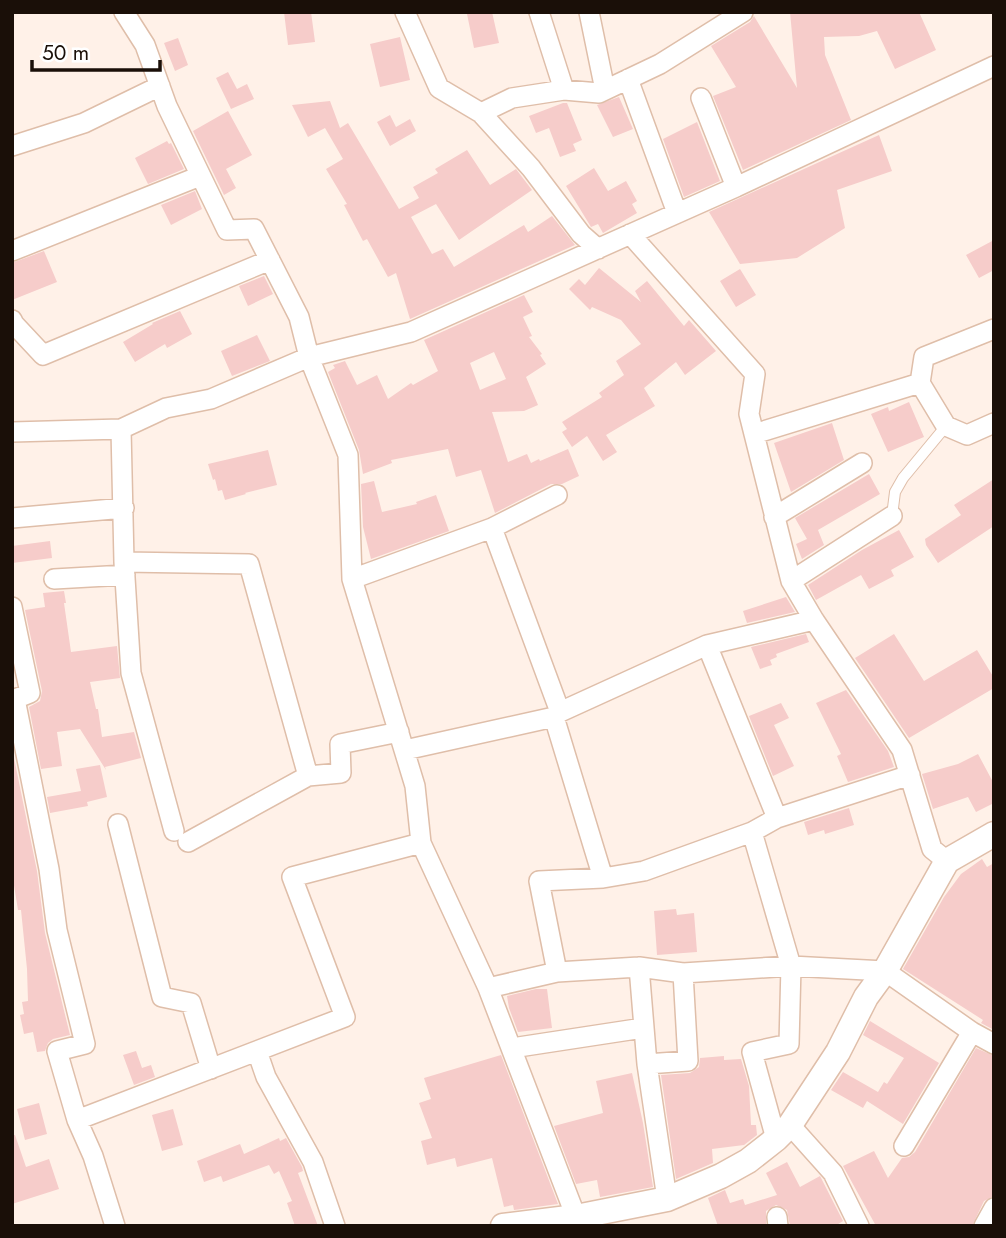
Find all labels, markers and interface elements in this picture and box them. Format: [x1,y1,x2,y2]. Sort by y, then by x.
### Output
scale bar [32,28,159,72]
text: 50 m [42,38,89,68]

